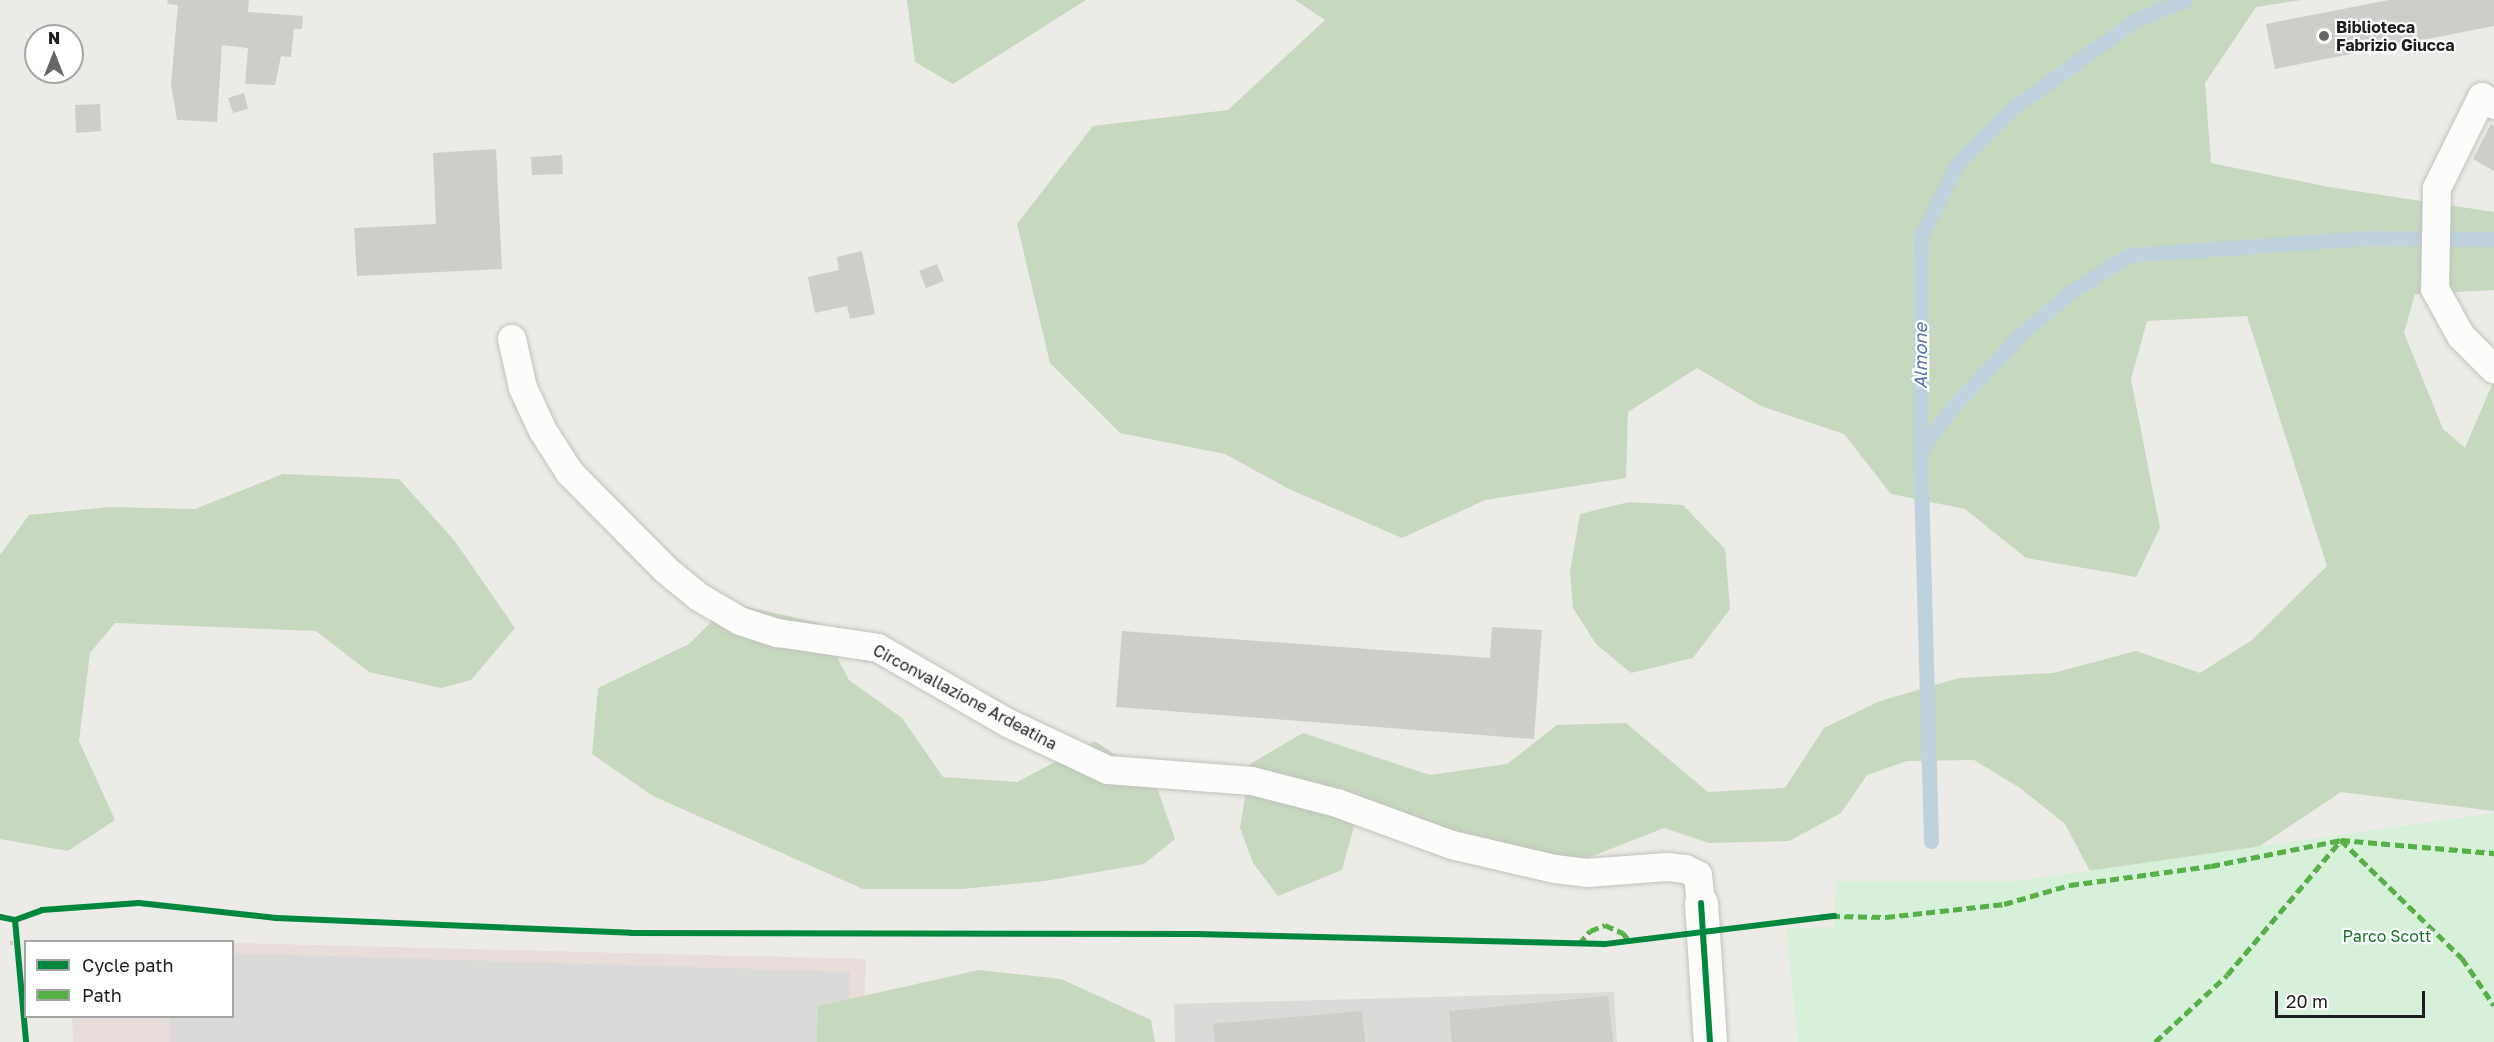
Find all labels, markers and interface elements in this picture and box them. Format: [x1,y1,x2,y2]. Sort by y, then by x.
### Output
place label: Biblioteca Fabrizio Giucca [2336,17,2454,55]
north arrow [24,24,84,84]
text: N [48,28,60,48]
marker: Biblioteca Fabrizio Giucca [2317,29,2331,43]
water label: Almone [1909,323,1931,389]
street label: Circonvallazione Ardeatina [870,640,1060,754]
park label: Parco Scott [2343,926,2431,946]
legend [24,940,234,1018]
text: Cycle path [82,954,174,976]
scale bar [2278,979,2428,1017]
text: Path [82,984,122,1006]
text: 20 m [2286,990,2328,1012]

